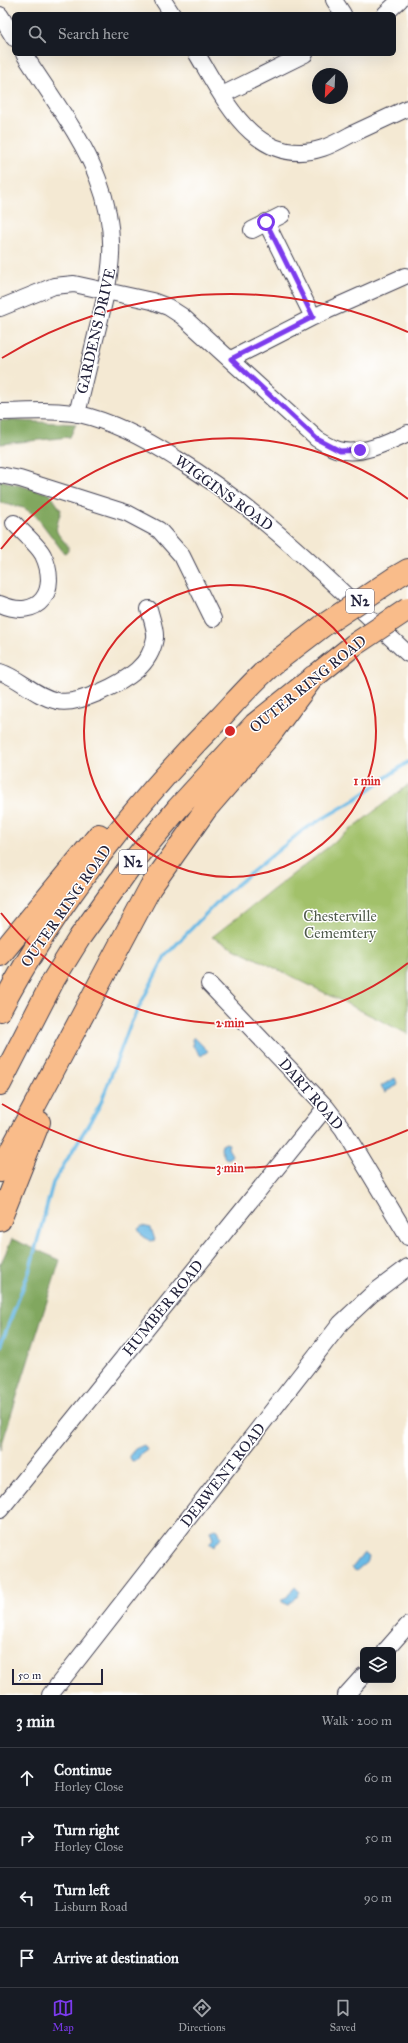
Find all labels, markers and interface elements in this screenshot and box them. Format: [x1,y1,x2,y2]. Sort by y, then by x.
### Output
search box [12,12,396,56]
icon: search [26,23,48,45]
text: Search here [58,25,129,43]
north arrow [312,68,348,104]
route start [257,213,275,231]
street label: GARDENS DRIVE [73,266,119,396]
route end [351,441,369,459]
street label: WIGGINS ROAD [171,451,277,535]
road number: N2 [346,589,374,613]
street label: OUTER RING ROAD [246,631,370,737]
centre of rings [223,724,237,738]
text: 1 min [353,774,381,788]
street label: OUTER RING ROAD [17,841,115,971]
road number: N2 [119,850,147,874]
park label: Chesterville Cememtery [303,907,377,942]
text: 2 min [216,1016,245,1030]
street label: DART ROAD [275,1055,347,1134]
text: 3 min [216,1161,244,1176]
street label: HUMBER ROAD [119,1256,207,1360]
street label: DERWENT ROAD [177,1419,269,1531]
map controls [360,1647,396,1683]
button: layers [360,1647,396,1683]
scale bar [12,1667,103,1686]
text: 50 m [18,1669,41,1682]
text: 3 min [16,1711,55,1732]
text: Walk · 200 m [322,1713,392,1729]
text: Continue [54,1761,112,1779]
icon: ahead [16,1767,38,1789]
text: 60 m [364,1770,392,1786]
text: Horley Close [54,1779,123,1795]
text: Turn right [54,1821,119,1839]
icon: right [16,1827,38,1849]
text: 50 m [365,1830,392,1846]
text: Horley Close [54,1839,123,1855]
text: Turn left [54,1881,110,1899]
icon: left [16,1887,38,1909]
text: 90 m [364,1890,392,1906]
text: Lisburn Road [54,1899,128,1915]
icon: arrive [16,1947,38,1969]
text: Arrive at destination [54,1949,179,1967]
tab: Map [52,1997,74,2034]
tab: Directions [178,1997,226,2034]
tab: Saved [330,1997,356,2034]

